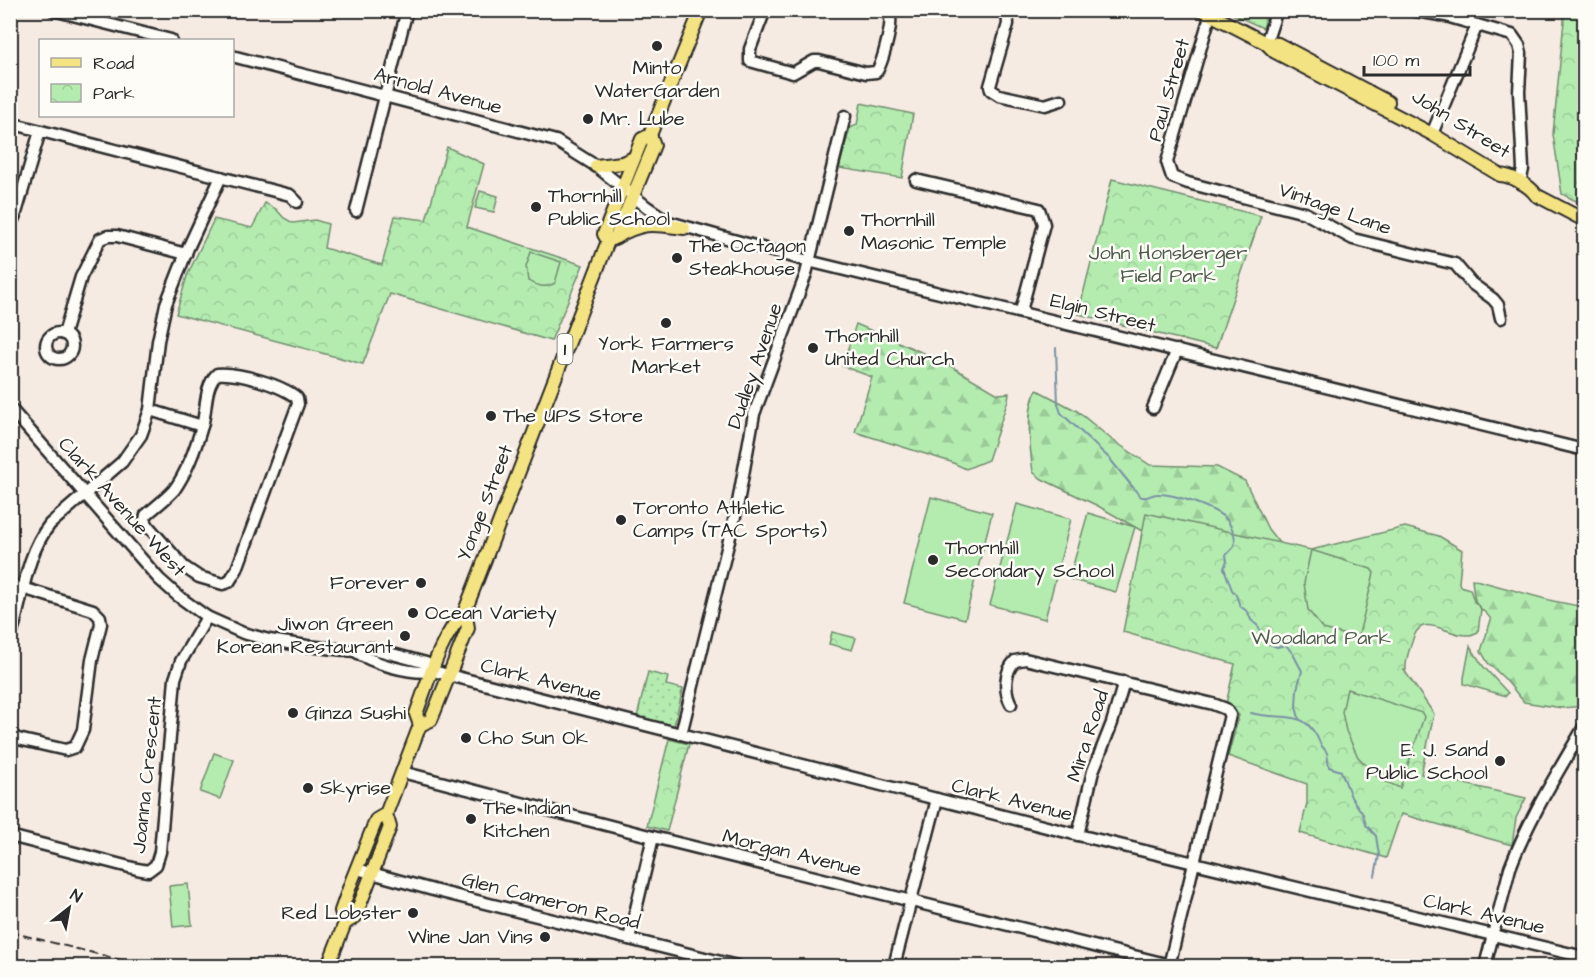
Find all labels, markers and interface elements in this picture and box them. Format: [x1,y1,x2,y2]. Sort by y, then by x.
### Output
street label: Paul Street [1141,35,1197,145]
legend [39,39,234,117]
marker: Minto WaterGarden [650,39,664,53]
scale bar [1364,39,1470,77]
text: 100 m [1373,48,1419,73]
text: Road [93,51,134,76]
place label: Minto WaterGarden [594,54,720,105]
street label: Arnold Avenue [371,60,505,122]
text: Park [93,81,135,106]
street label: John Street [1406,83,1516,165]
place label: Mr. Lube [600,105,685,133]
marker: Mr. Lube [581,112,595,126]
street label: Vintage Lane [1275,176,1395,243]
place label: Thornhill Public School [548,182,670,233]
marker: Thornhill Public School [529,200,543,214]
place label: Thornhill Masonic Temple [861,206,1007,257]
marker: Thornhill Masonic Temple [842,224,856,238]
place label: The Octagon Steakhouse [689,232,806,283]
park label: John Honsberger Field Park [1089,239,1247,290]
marker: The Octagon Steakhouse [670,251,684,265]
street label: Elgin Street [1047,286,1159,341]
street label: Dudley Avenue [720,299,791,433]
marker: York Farmers Market [659,316,673,330]
place label: Thornhill United Church [825,322,954,373]
place label: York Farmers Market [598,330,734,381]
road number: 1 [558,334,572,364]
marker: Thornhill United Church [806,341,820,355]
place label: The UPS Store [503,402,643,430]
marker: The UPS Store [484,409,498,423]
street label: Clark Avenue West [52,431,192,583]
street label: Yonge Street [450,441,521,566]
place label: Toronto Athletic Camps (TAC Sports) [633,494,827,545]
marker: Toronto Athletic Camps (TAC Sports) [614,513,628,527]
place label: Thornhill Secondary School [945,534,1114,586]
marker: Thornhill Secondary School [926,553,940,567]
place label: Forever [330,569,409,597]
marker: Forever [414,576,428,590]
place label: Ocean Variety [425,599,557,628]
marker: Ocean Variety [406,606,420,620]
place label: Jiwon Green Korean Restaurant [217,610,393,661]
park label: Woodland Park [1251,624,1391,652]
marker: Jiwon Green Korean Restaurant [398,629,412,643]
street label: Clark Avenue [478,651,605,709]
street label: Mira Road [1060,687,1116,785]
street label: Joanna Crescent [125,695,169,855]
place label: Ginza Sushi [305,699,406,727]
marker: Ginza Sushi [286,706,300,720]
place label: Cho Sun Ok [478,724,588,752]
marker: Cho Sun Ok [459,731,473,745]
place label: E. J. Sand Public School [1366,736,1488,787]
marker: E. J. Sand Public School [1493,754,1507,768]
street label: Clark Avenue [949,771,1076,829]
place label: Skyrise [320,774,391,803]
marker: Skyrise [301,781,315,795]
place label: The Indian Kitchen [483,794,571,845]
marker: The Indian Kitchen [464,812,478,826]
street label: Morgan Avenue [719,822,865,885]
street label: Glen Cameron Road [459,865,643,937]
north arrow [39,878,99,938]
text: N [66,884,86,908]
street label: Clark Avenue [1421,886,1548,942]
place label: Red Lobster [281,899,401,927]
marker: Red Lobster [406,906,420,920]
place label: Wine Jan Vins [408,923,533,951]
marker: Wine Jan Vins [538,930,552,944]

